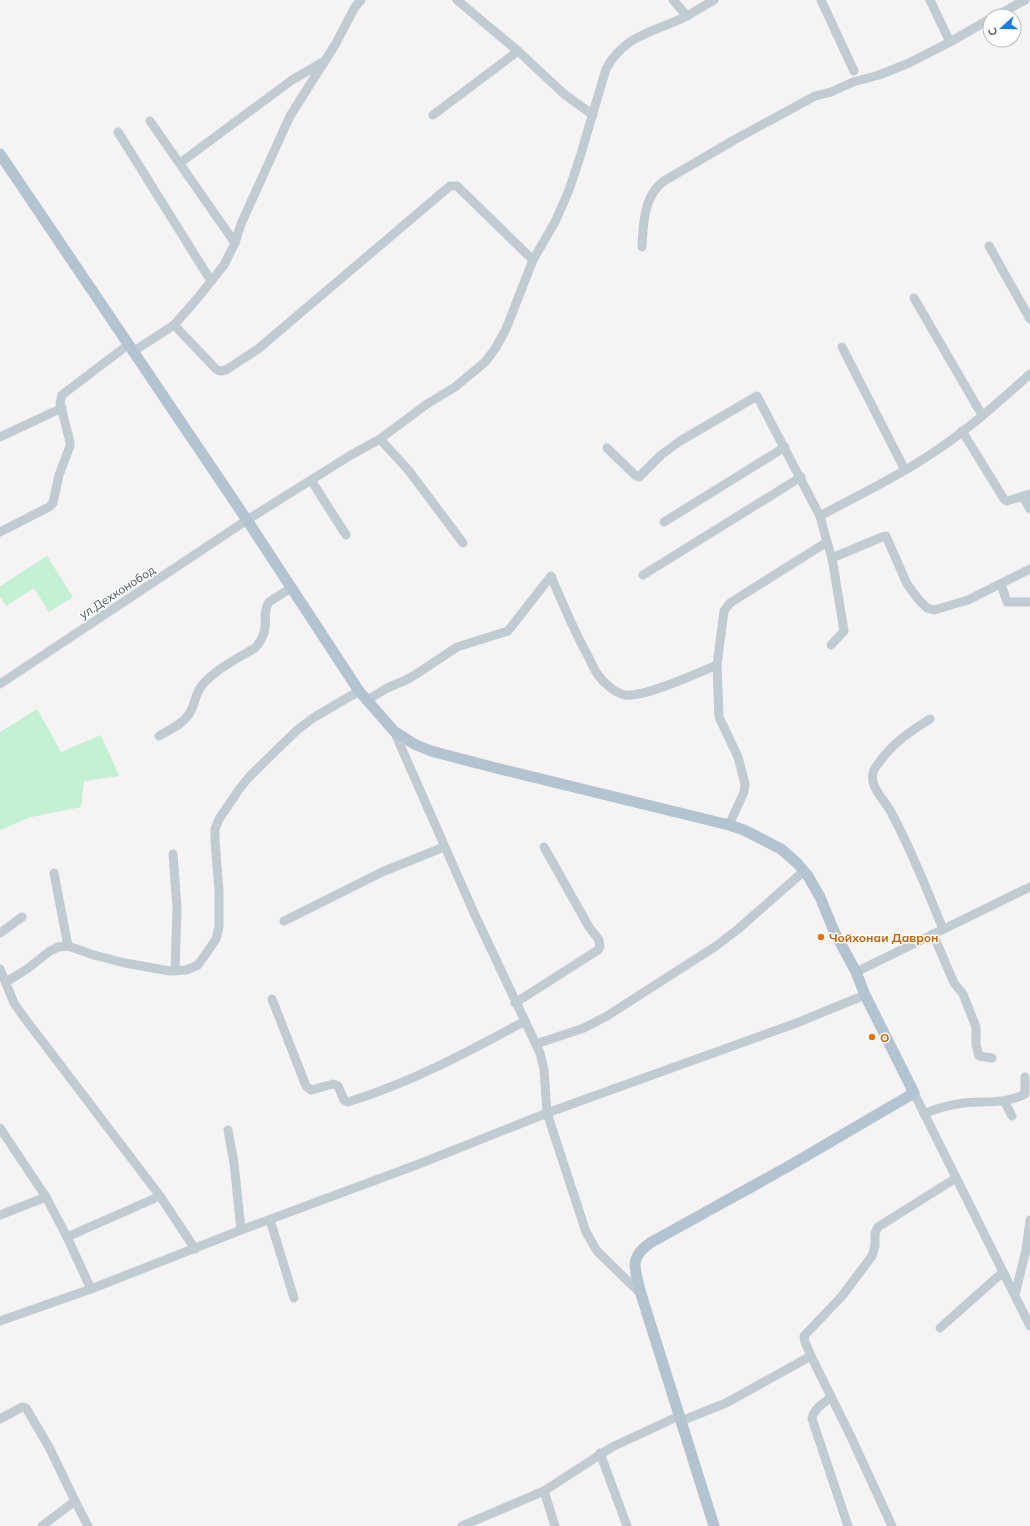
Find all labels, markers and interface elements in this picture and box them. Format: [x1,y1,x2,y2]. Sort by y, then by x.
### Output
north arrow [982,8,1022,48]
text: С [985,25,1001,38]
street label: ул.Дехконобод [76,562,158,622]
place label: Чойхонаи Даврон [829,930,939,945]
marker: Чойхонаи Даврон [816,932,826,942]
place label: O [880,1030,889,1045]
marker: O [867,1032,877,1042]

